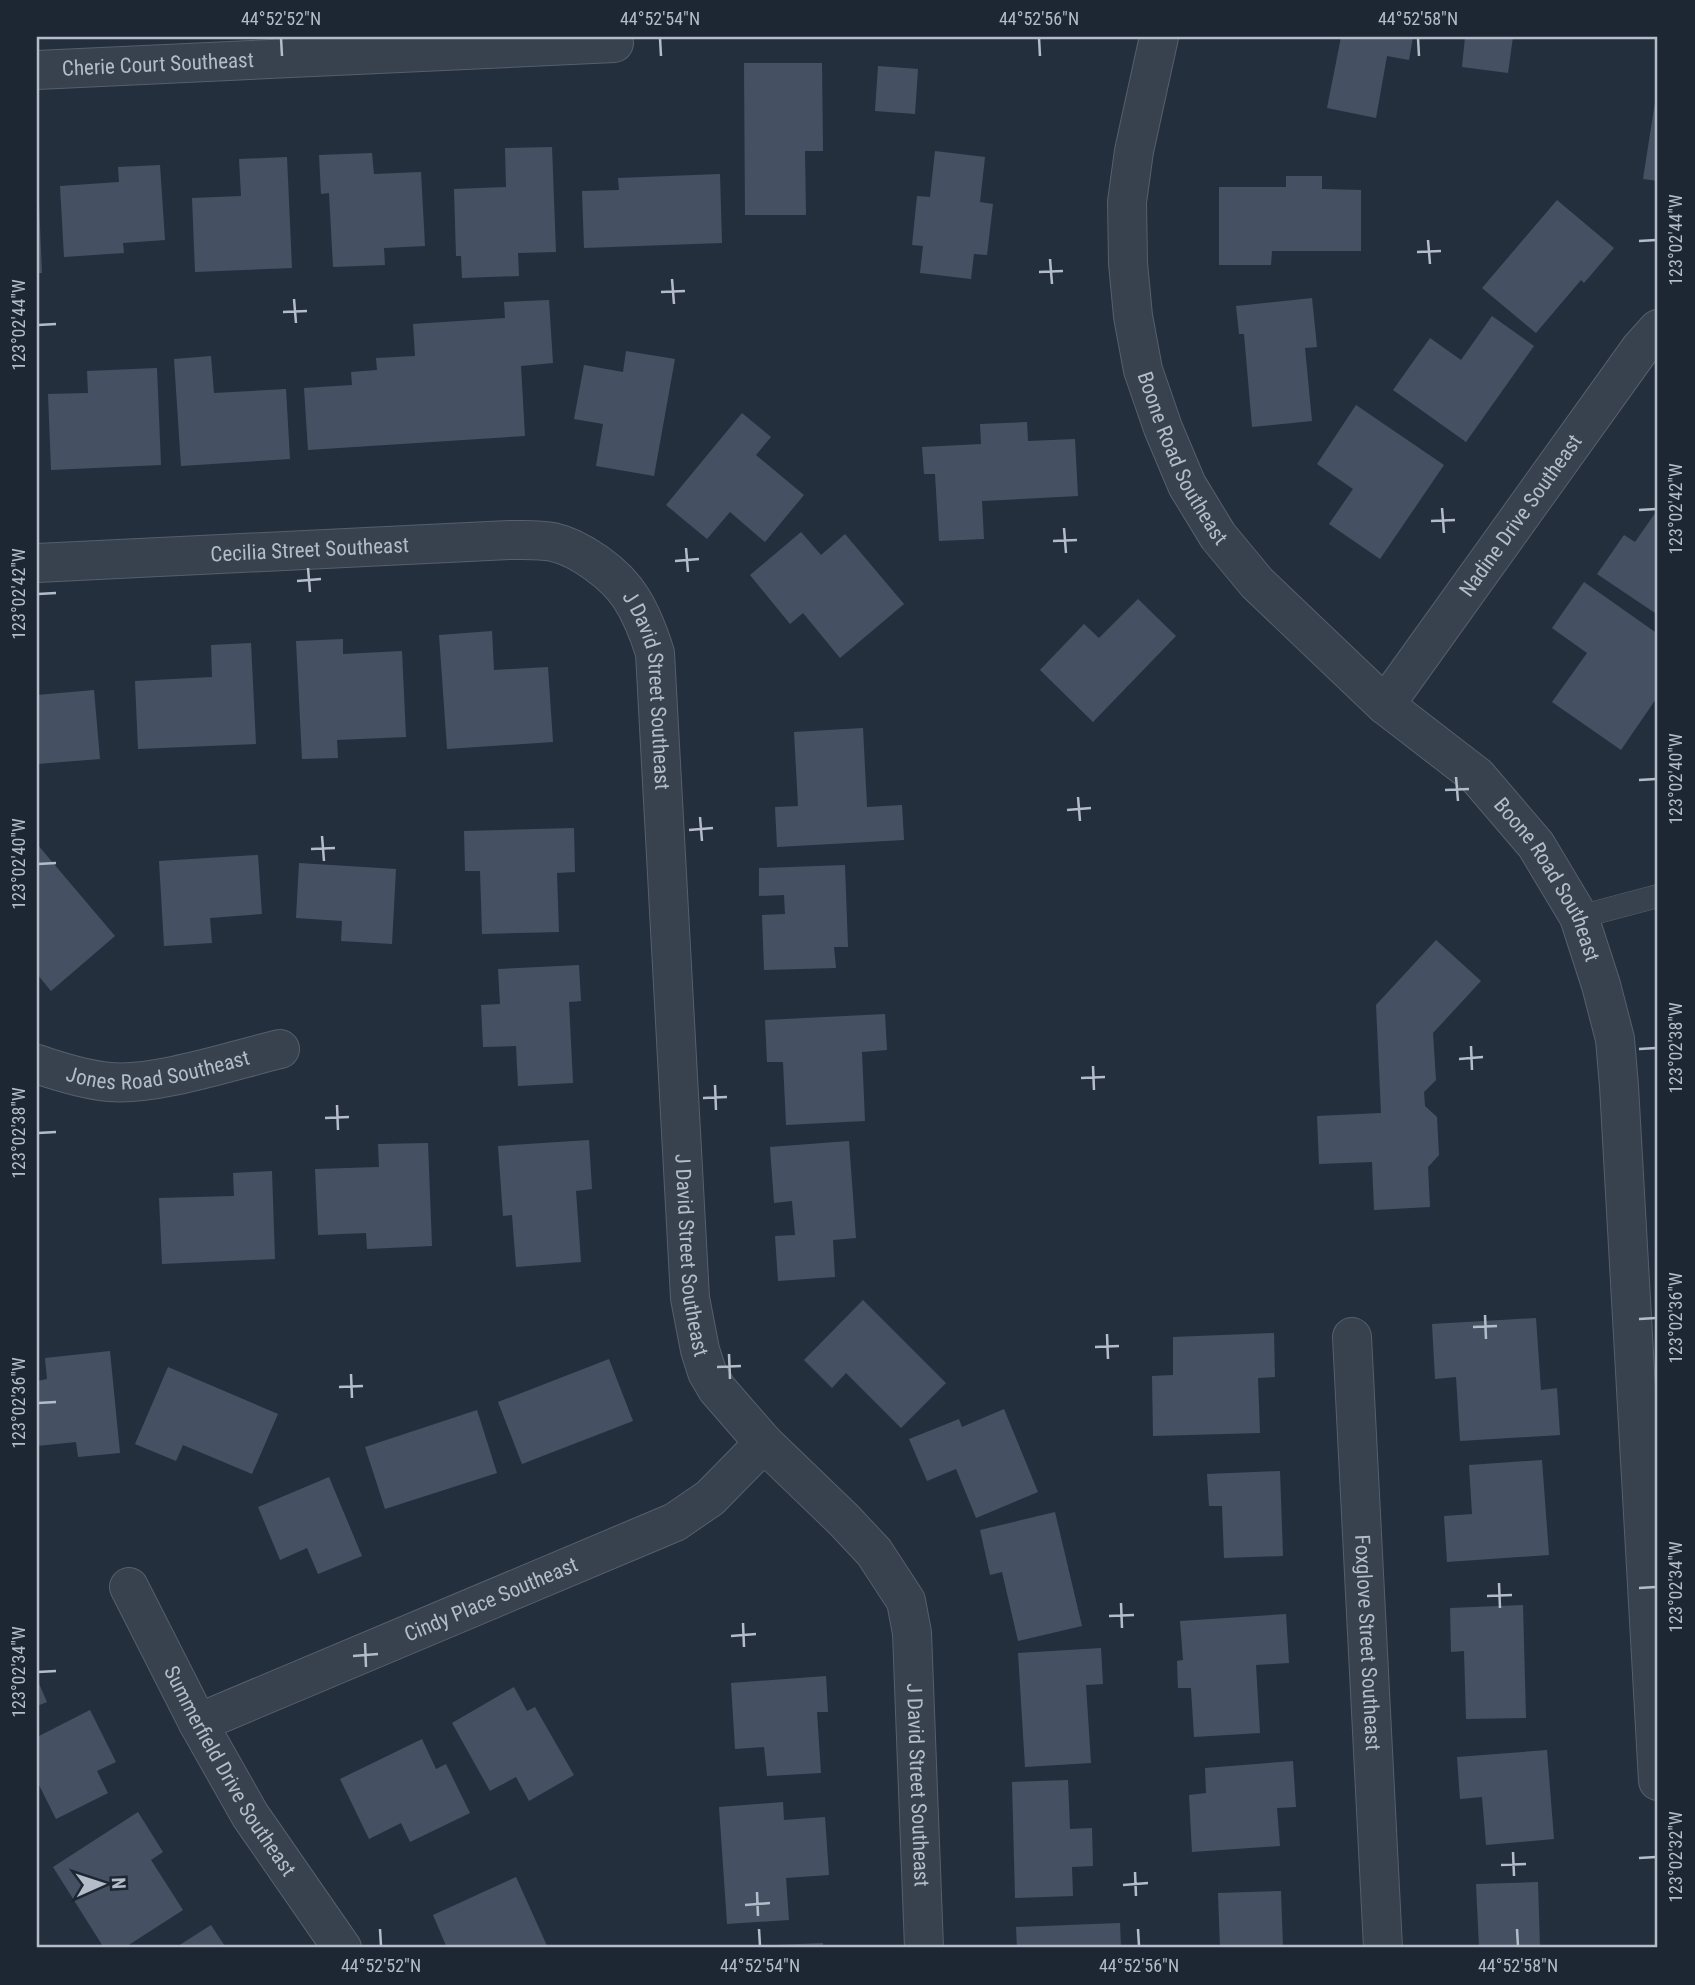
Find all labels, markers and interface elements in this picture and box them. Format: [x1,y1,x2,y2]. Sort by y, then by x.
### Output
text: 44°52'52"N [241,8,321,29]
text: 44°52'54"N [620,8,700,29]
text: 44°52'56"N [999,8,1079,29]
text: 44°52'58"N [1378,8,1458,29]
street label: Cherie Court Southeast [61,48,254,81]
text: 123°02'44"W [1665,194,1686,286]
text: 123°02'44"W [8,279,29,371]
street label: Boone Road Southeast [1133,369,1232,550]
street label: Nadine Drive Southeast [1455,430,1587,601]
text: 123°02'42"W [1665,463,1686,555]
street label: Cecilia Street Southeast [210,533,409,567]
text: 123°02'42"W [8,548,29,640]
street label: J David Street Southeast [617,586,674,791]
text: 123°02'40"W [1665,733,1686,825]
street label: Boone Road Southeast [1489,793,1605,965]
text: 123°02'40"W [8,818,29,910]
text: 123°02'38"W [1665,1002,1686,1094]
street label: Jones Road Southeast [63,1045,252,1095]
text: 123°02'38"W [8,1087,29,1179]
street label: J David Street Southeast [670,1153,713,1359]
text: 123°02'36"W [1665,1272,1686,1364]
text: 123°02'36"W [8,1357,29,1449]
street label: Foxglove Street Southeast [1350,1534,1385,1751]
text: 123°02'34"W [1665,1541,1686,1633]
street label: Cindy Place Southeast [401,1552,581,1647]
text: 123°02'34"W [8,1626,29,1718]
street label: Summerfield Drive Southeast [159,1662,301,1881]
street label: J David Street Southeast [902,1683,934,1887]
text: 123°02'32"W [1665,1811,1686,1903]
north arrow [66,1848,136,1918]
text: N [107,1877,130,1890]
text: 44°52'52"N [341,1955,421,1976]
text: 44°52'54"N [720,1955,800,1976]
text: 44°52'56"N [1099,1955,1179,1976]
text: 44°52'58"N [1478,1955,1558,1976]

